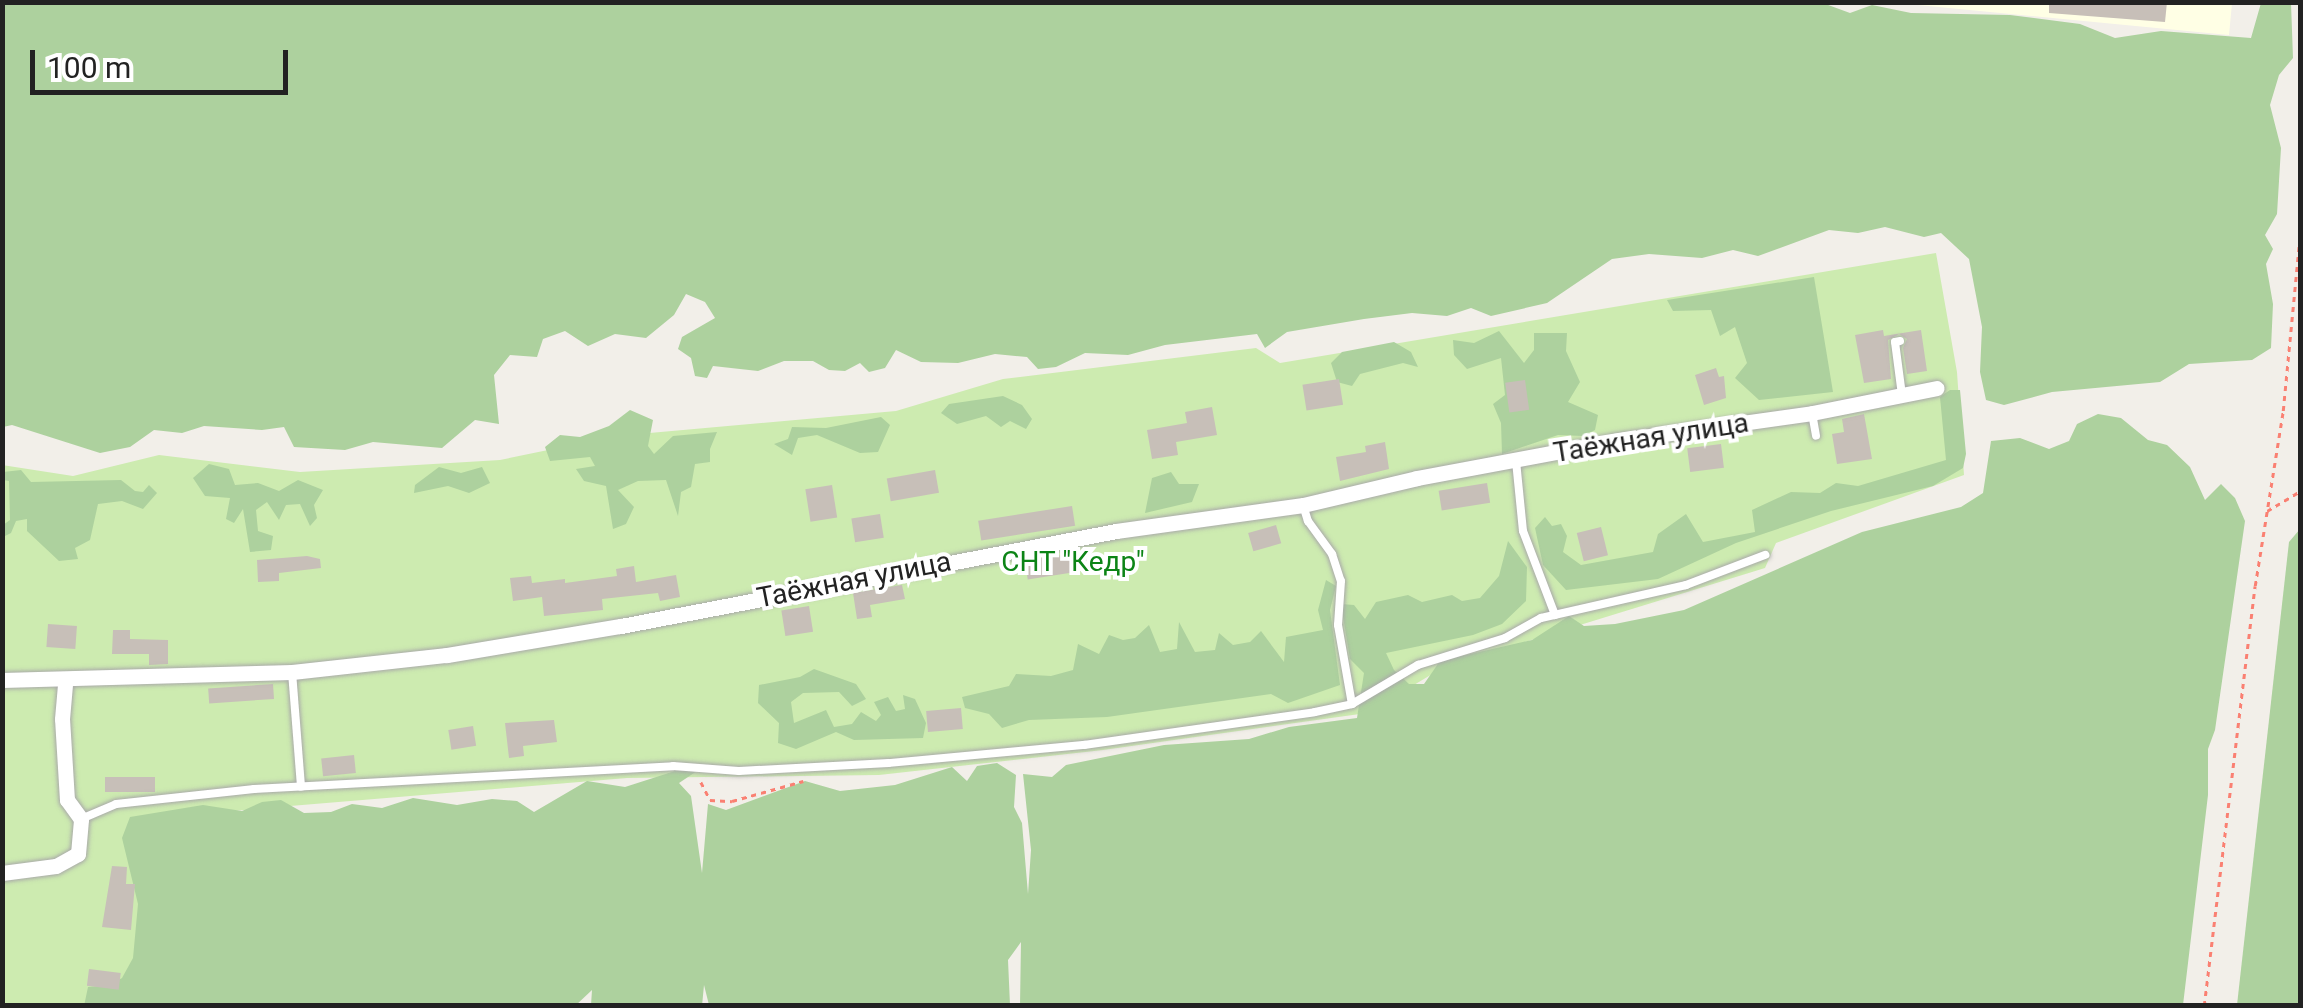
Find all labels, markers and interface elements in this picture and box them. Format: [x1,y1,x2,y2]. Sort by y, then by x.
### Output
scale bar [35,30,292,92]
text: 100 m [47,50,131,85]
street label: Таёжная улица [1551,406,1751,470]
street label: Таёжная улица [754,545,954,615]
park label: СНТ "Кедр" [1001,545,1145,579]

